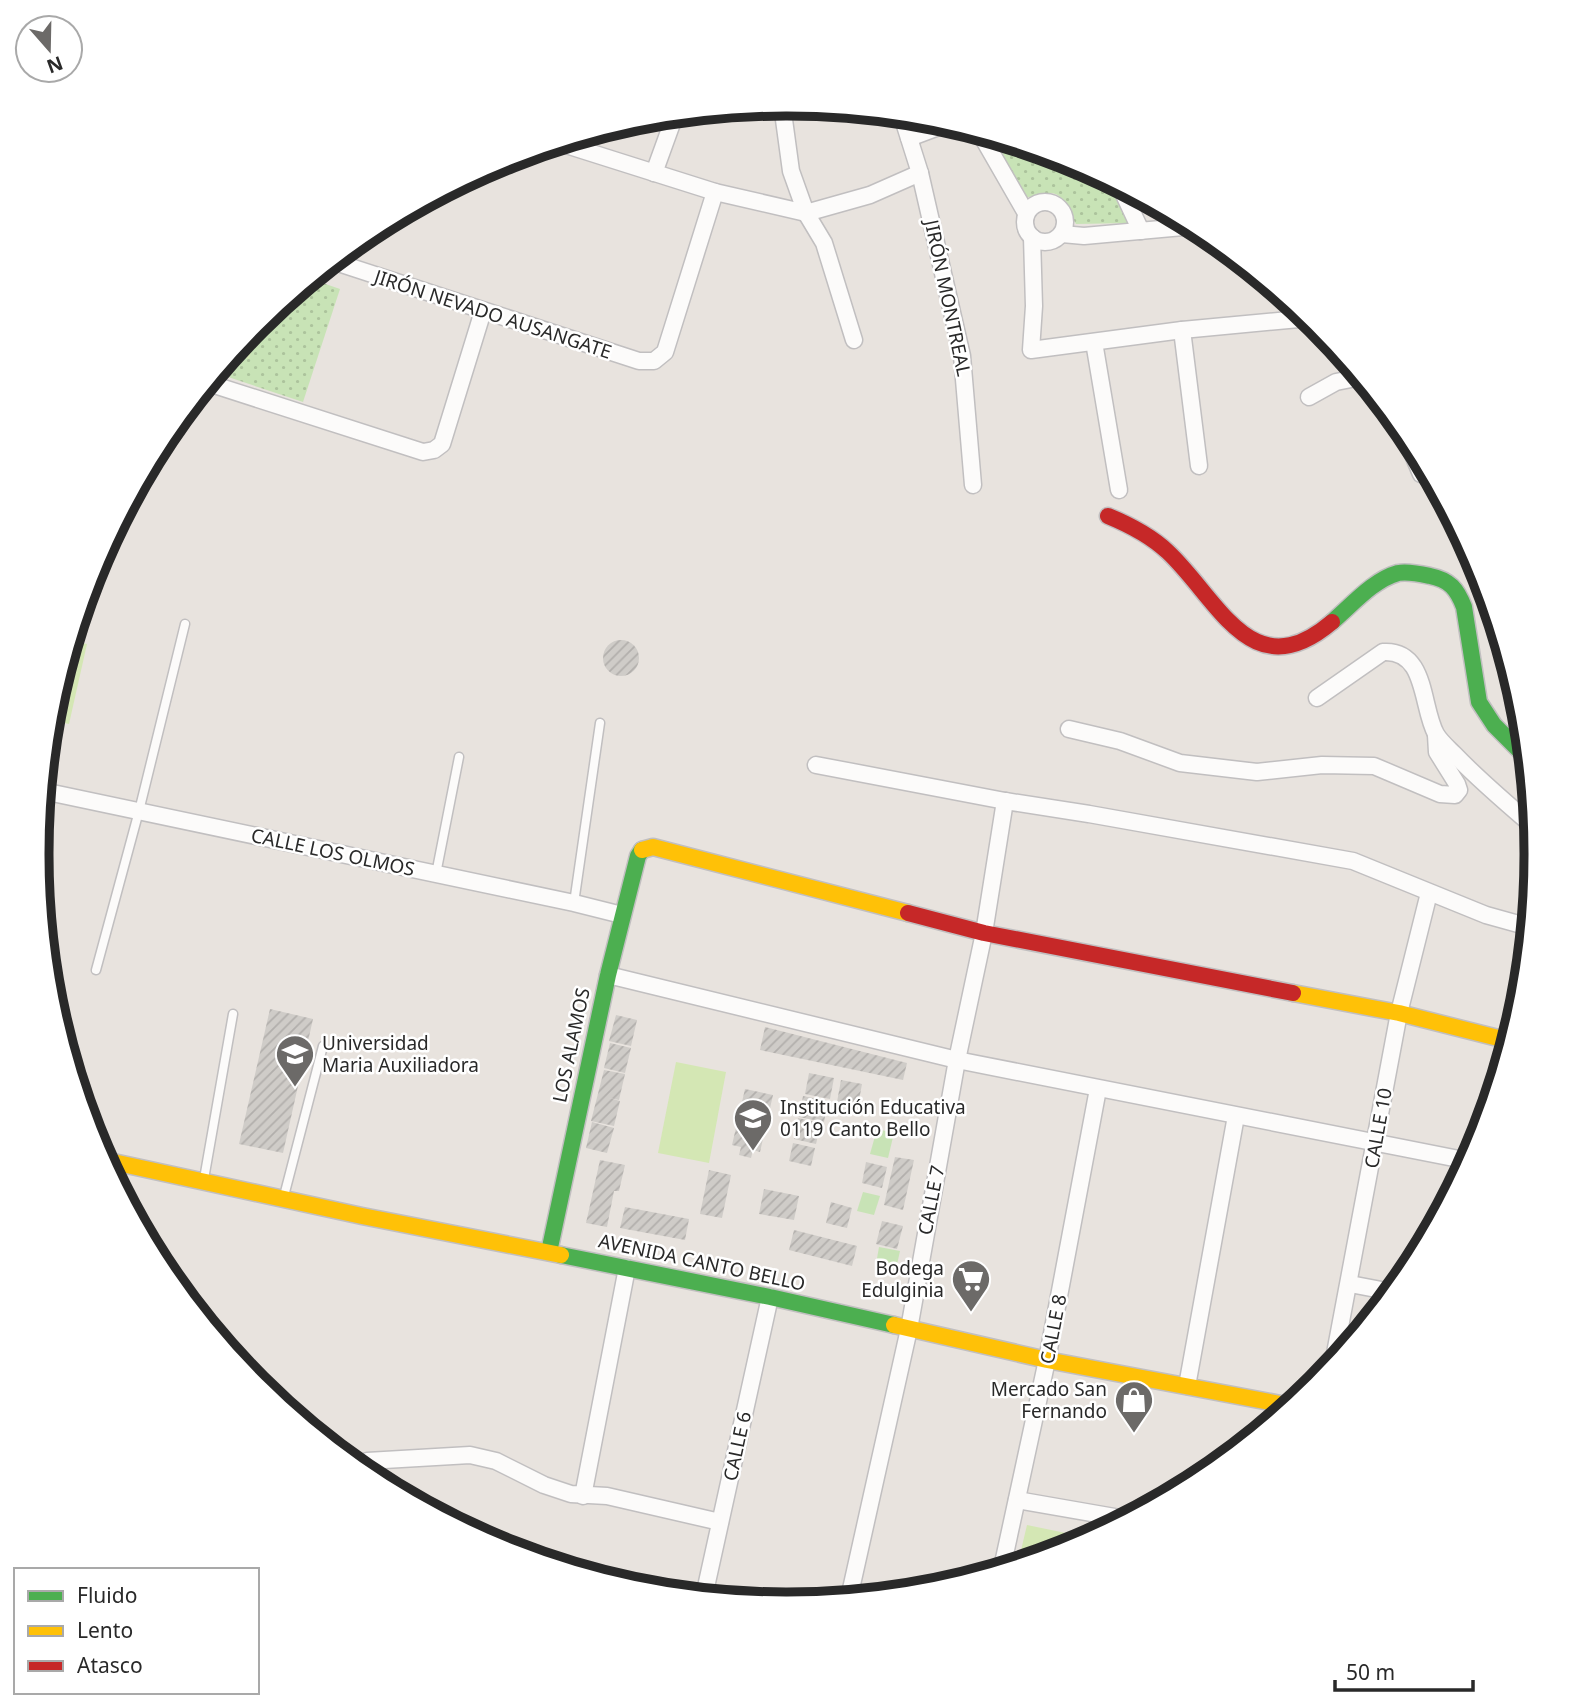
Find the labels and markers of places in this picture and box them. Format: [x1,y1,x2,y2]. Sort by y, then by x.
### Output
place label: Universidad Maria Auxiliadora [322,1030,479,1078]
school or university icon: Universidad Maria Auxiliadora [274,1033,316,1088]
place label: Institución Educativa 0119 Canto Bello [780,1094,966,1142]
school or university icon: Institución Educativa 0119 Canto Bello [732,1097,774,1152]
place label: Bodega Edulginia [861,1255,944,1303]
supermarket icon: Bodega Edulginia [950,1258,992,1313]
place label: Mercado San Fernando [991,1376,1107,1424]
shop icon: Mercado San Fernando [1113,1379,1155,1434]

